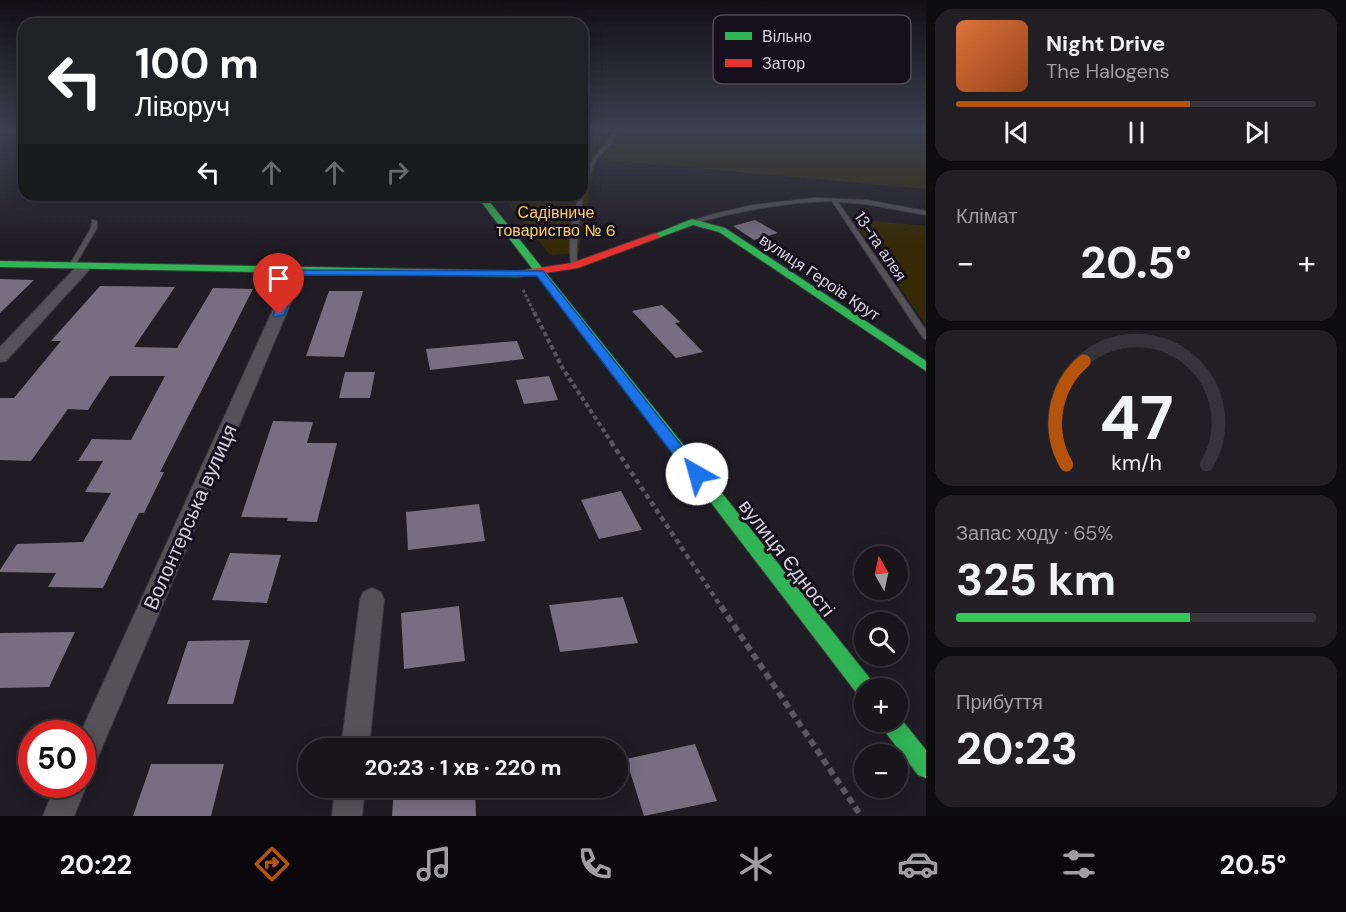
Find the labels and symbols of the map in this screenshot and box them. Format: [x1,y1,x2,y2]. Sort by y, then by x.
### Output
legend [713,15,911,84]
text: Вільно [762,26,812,47]
text: Затор [762,53,805,74]
park label: Садівниче товариство № 6 [496,202,616,241]
street label: 13-та алея [850,208,911,285]
street label: вулиця Героїв Крут [755,229,885,326]
pin [253,253,304,315]
street label: Волонтерська вулиця [137,420,243,614]
position arrow [665,442,729,506]
street label: вулиця Єдності [733,494,841,622]
north arrow [854,546,908,600]
speed limit sign: 50 [18,720,96,798]

